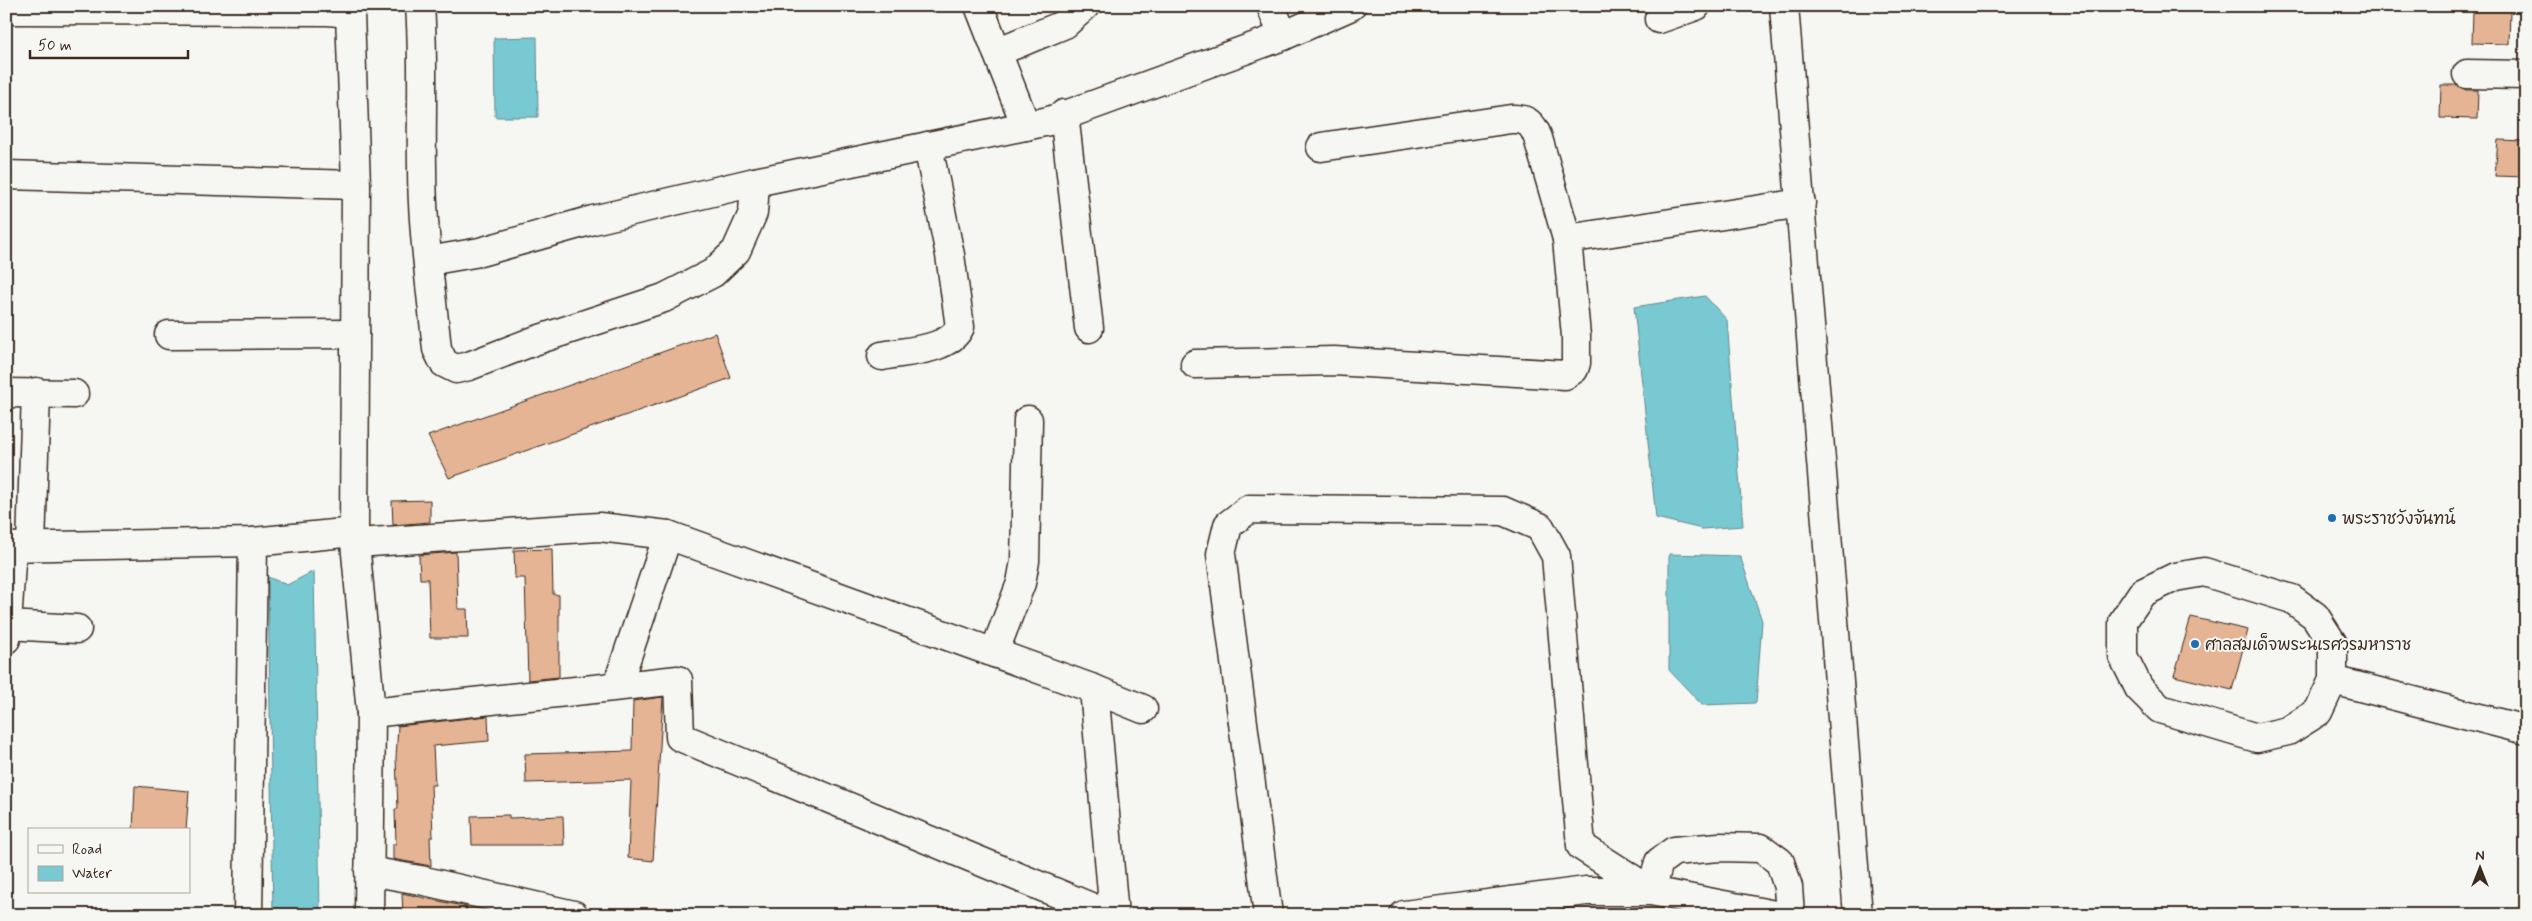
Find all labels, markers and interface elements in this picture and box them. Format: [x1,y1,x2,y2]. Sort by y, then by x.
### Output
scale bar [30,28,188,60]
text: 50 m [38,36,72,56]
place label: พระราชวังจันทน์ [2342,507,2456,530]
marker: พระราชวังจันทน์ [2326,512,2338,524]
place label: ศาลสมเด็จพระนเรศวรมหาราช [2205,633,2411,656]
marker: ศาลสมเด็จพระนเรศวรมหาราช [2189,638,2201,650]
legend [28,828,190,894]
text: Road [72,840,102,860]
north arrow [2454,844,2504,894]
text: N [2475,847,2485,865]
text: Water [72,864,112,884]

